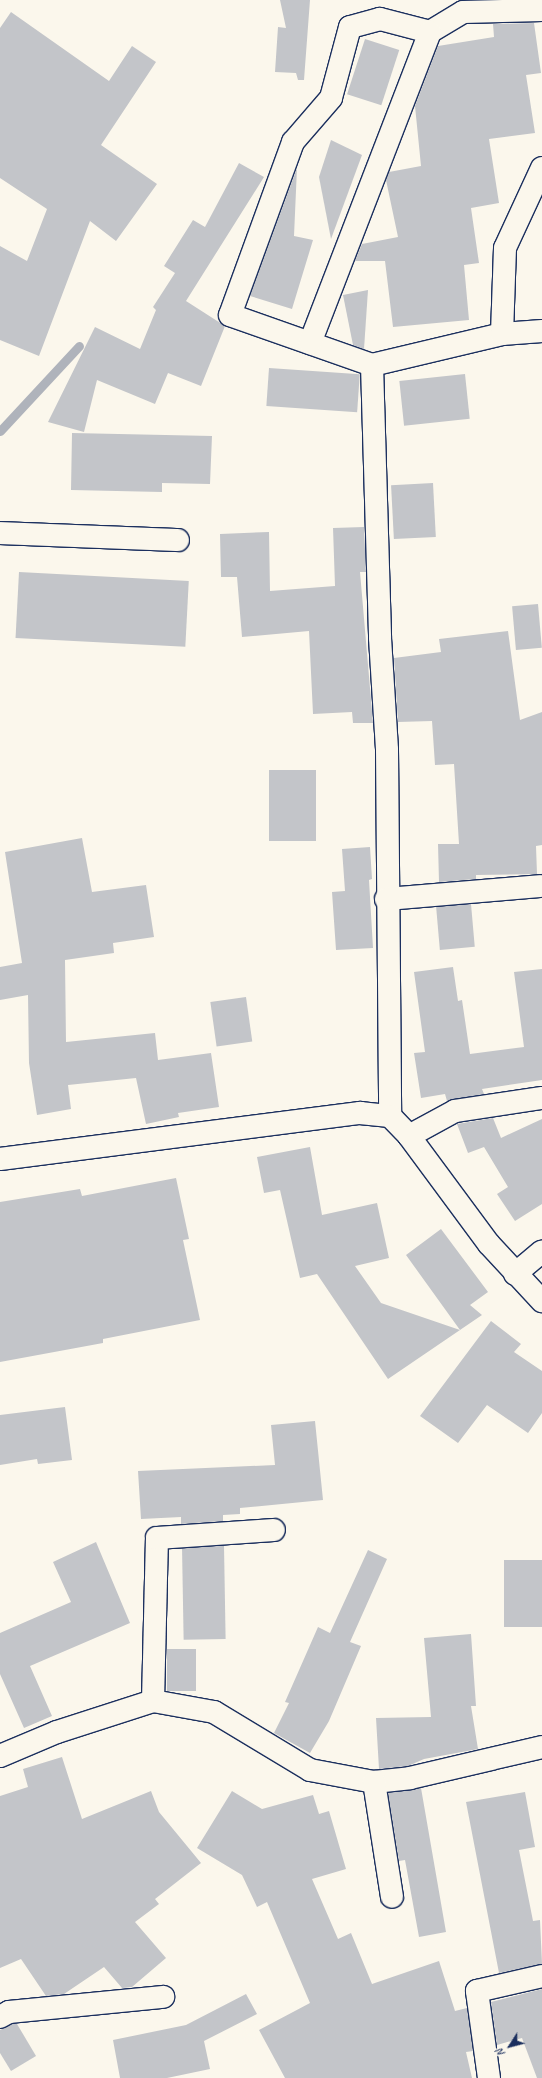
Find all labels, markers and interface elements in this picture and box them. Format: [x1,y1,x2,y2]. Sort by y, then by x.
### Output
north arrow [490,2026,530,2066]
text: N [493,2046,508,2060]

